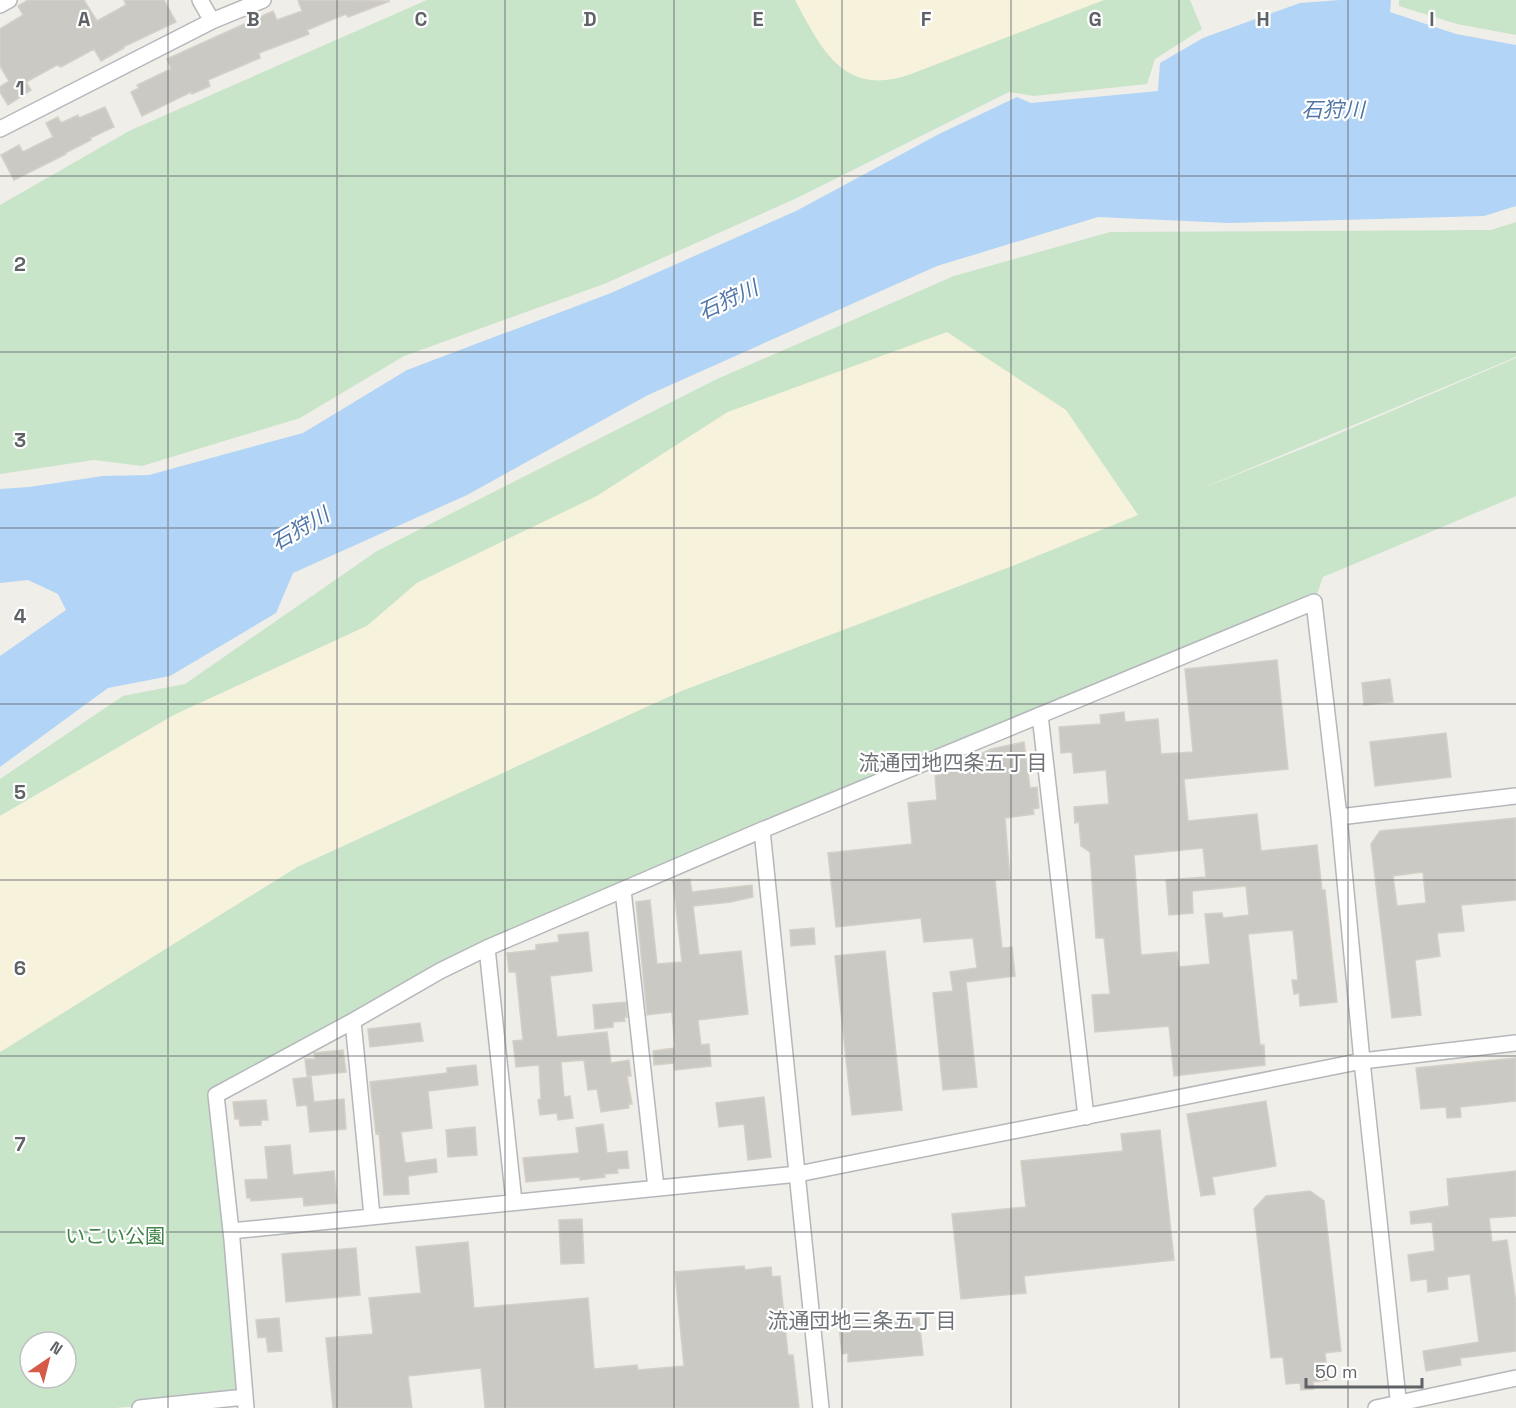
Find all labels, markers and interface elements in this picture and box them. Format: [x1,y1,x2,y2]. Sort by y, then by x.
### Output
text: A [78,6,91,32]
text: B [246,6,260,32]
text: C [415,6,428,32]
text: D [583,6,597,32]
text: E [752,6,764,32]
text: F [921,6,932,32]
text: G [1088,6,1102,32]
text: H [1256,6,1270,32]
text: I [1429,6,1435,32]
text: 1 [15,75,25,101]
water label: 石狩川 [1302,96,1366,123]
text: 2 [14,251,26,277]
water label: 石狩川 [694,273,764,325]
text: 3 [14,427,26,453]
water label: 石狩川 [266,500,336,556]
text: 4 [14,603,27,629]
district label: 流通団地四条五丁目 [859,749,1048,776]
text: 5 [14,779,26,805]
text: 6 [14,955,26,981]
text: 7 [14,1131,26,1157]
park label: いこい公園 [65,1223,165,1249]
district label: 流通団地三条五丁目 [768,1307,957,1334]
north arrow [18,1330,78,1390]
text: N [46,1336,67,1360]
scale bar [1306,1351,1422,1389]
text: 50 m [1315,1360,1357,1383]

